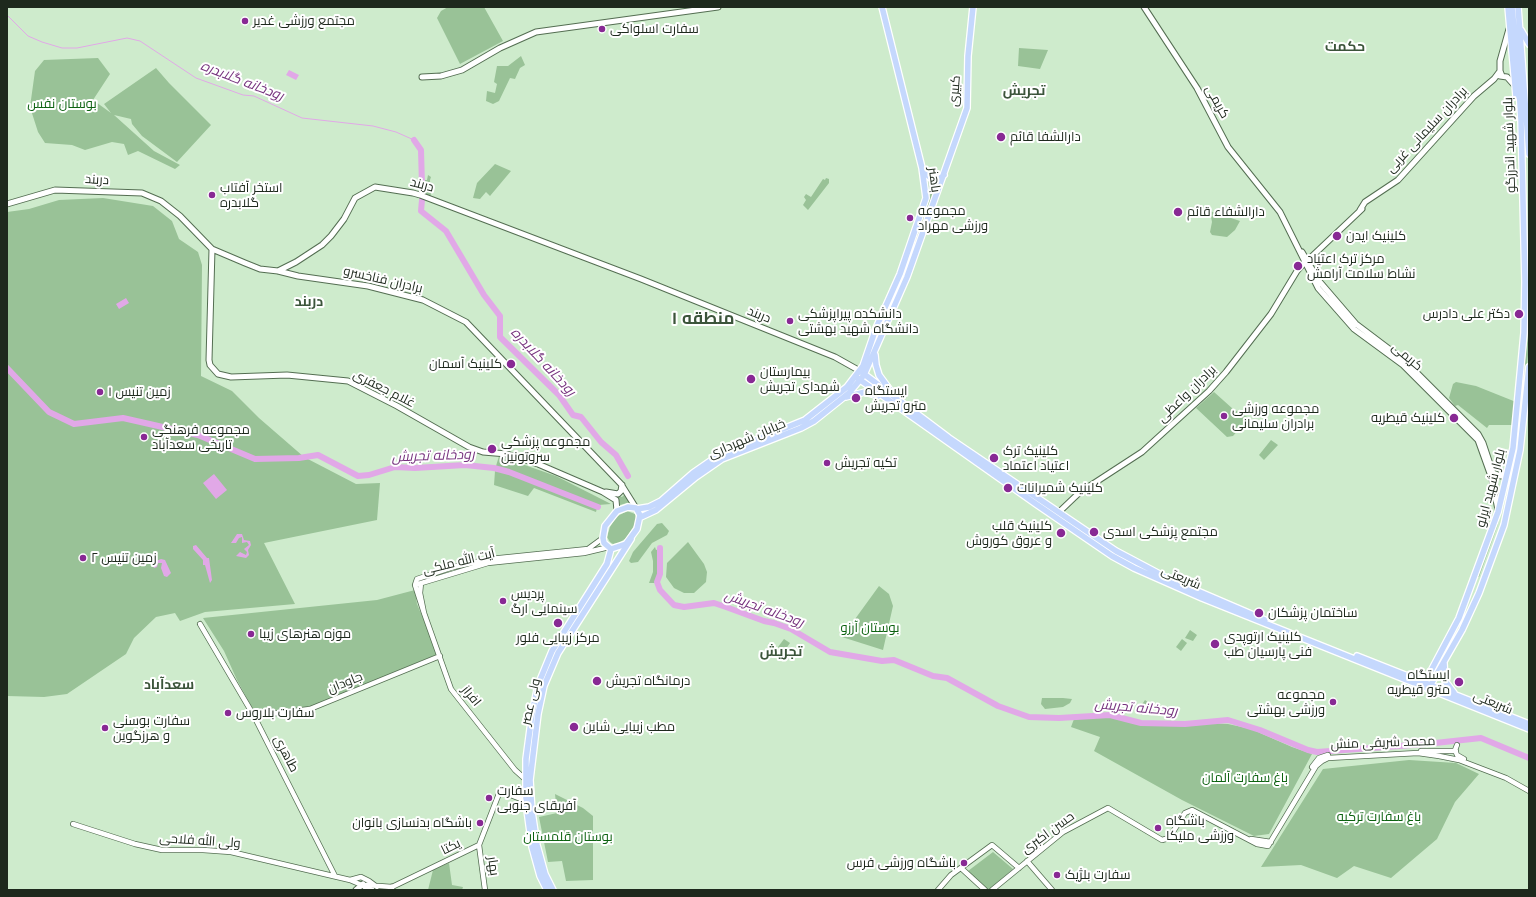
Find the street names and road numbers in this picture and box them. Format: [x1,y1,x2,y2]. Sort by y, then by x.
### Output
street label: کبیری [946,75,964,107]
street label: کریمی [1202,83,1232,121]
street label: برادران سلیمانی غربی [1383,84,1471,176]
street label: بلوار شهید اندرزگو [1501,97,1519,193]
street label: باهنر [925,166,943,194]
street label: دربند [85,172,109,188]
street label: دربند [408,174,436,196]
street label: برادران فناخسرو [342,263,424,297]
street label: دربند [745,303,773,327]
street label: کریمی [1388,340,1426,374]
street label: برادران واعظی [1154,362,1220,426]
street label: غلام جعفری [350,367,418,411]
street label: خیابان شهرداری [706,416,788,462]
street label: بلوار شهید ایرلو [1473,447,1509,529]
street label: آیت الله ملکی [421,545,497,579]
street label: شریعتی [1159,563,1203,593]
street label: جاودان [325,669,365,697]
street label: ولی عصر [518,677,544,727]
street label: افراز [458,682,484,710]
street label: شریعتی [1471,688,1515,718]
street label: طاهری [270,733,302,775]
street label: محمد شریفی منش [1330,733,1436,753]
street label: حسن اکبری [1018,809,1078,857]
street label: ولی‌ الله فلاحی [159,830,241,852]
street label: یکتا [439,836,463,858]
street label: بهار [484,855,502,877]

